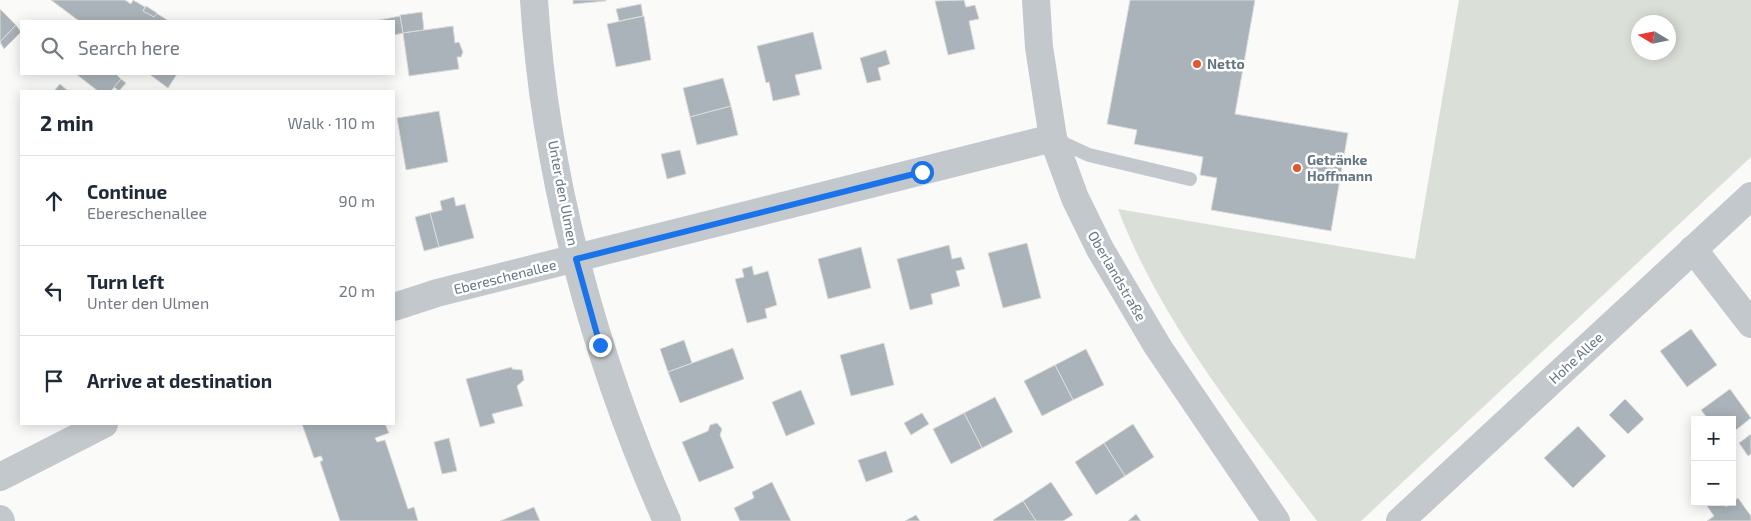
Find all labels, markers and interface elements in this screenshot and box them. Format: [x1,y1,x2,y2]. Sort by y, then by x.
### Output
north arrow [1631,15,1676,60]
search box [20,20,395,75]
icon: search [38,34,66,62]
text: Search here [78,36,180,59]
place label: Netto [1207,55,1245,72]
marker: Netto [1191,58,1203,70]
text: 2 min [40,110,94,135]
text: Walk · 110 m [288,113,375,132]
street label: Unter den Ulmen [545,139,582,247]
place label: Getränke Hoffmann [1307,151,1373,184]
route start [911,161,934,184]
marker: Getränke Hoffmann [1291,162,1303,174]
text: Continue [87,180,167,203]
icon: ahead [40,187,68,215]
text: 90 m [339,191,375,210]
text: Ebereschenallee [87,203,207,222]
street label: Oberlandstraße [1085,228,1150,324]
street label: Ebereschenallee [452,256,558,297]
text: Turn left [87,270,164,293]
icon: left [40,277,68,305]
text: 20 m [339,281,375,300]
text: Unter den Ulmen [87,293,209,312]
street label: Hohe Allee [1545,328,1606,387]
route end [589,334,612,357]
icon: arrive [40,367,68,395]
text: Arrive at destination [87,369,272,392]
map controls [1691,416,1736,506]
button: + [1691,416,1736,461]
button: − [1691,461,1736,506]

